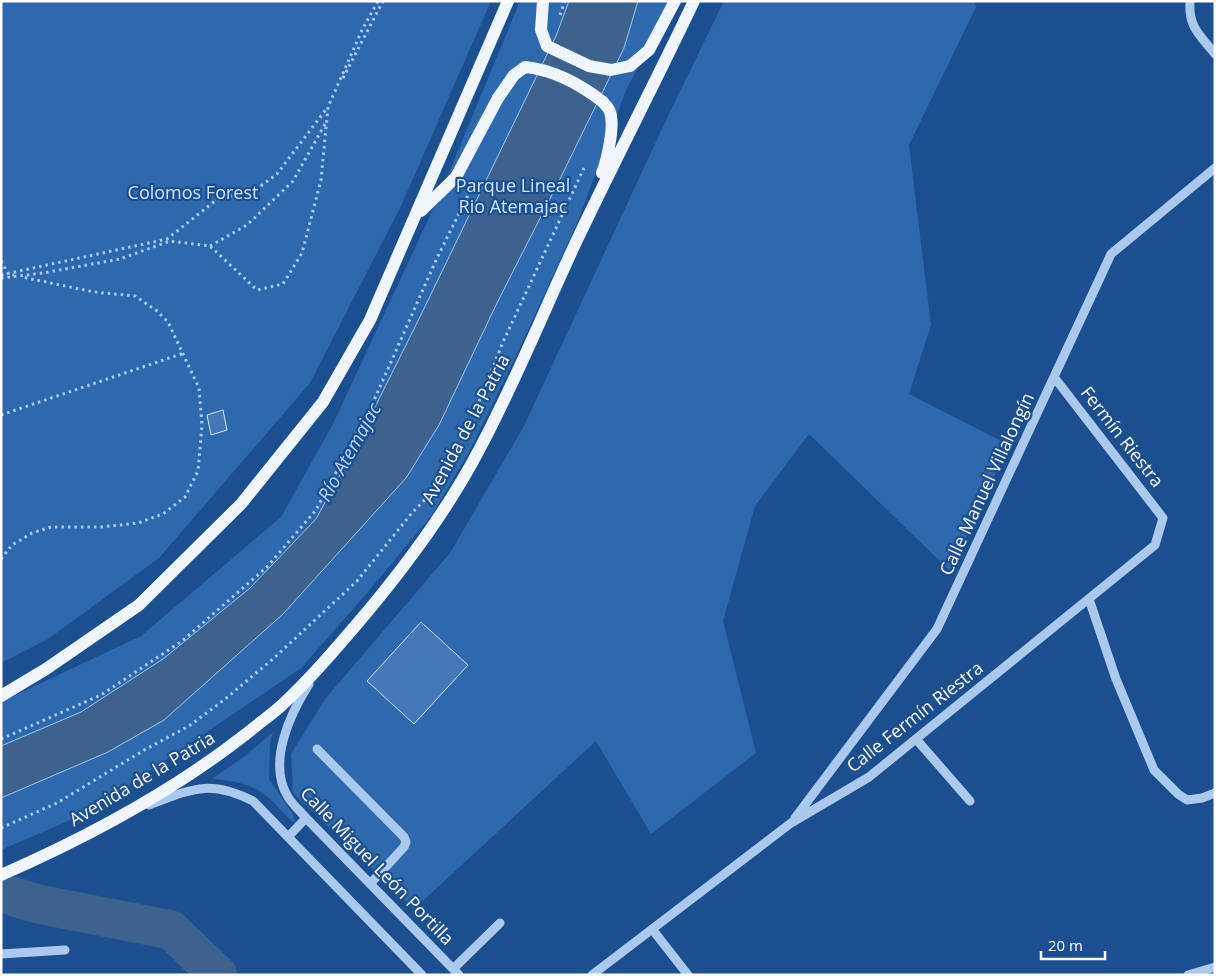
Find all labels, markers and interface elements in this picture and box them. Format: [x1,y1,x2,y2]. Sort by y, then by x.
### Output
park label: Parque Lineal Rio Atemajac [456,173,570,218]
park label: Colomos Forest [128,180,258,204]
street label: Avenida de la Patria [416,350,515,507]
street label: Fermín Riestra [1076,381,1170,492]
street label: Calle Manuel Villalongín [933,388,1039,579]
water label: Río Atemajac [311,398,387,506]
street label: Calle Fermín Riestra [841,655,988,777]
street label: Avenida de la Patria [64,725,219,831]
street label: Calle Miguel León Portilla [296,781,460,950]
scale bar [1041,928,1105,960]
text: 20 m [1048,935,1083,955]

